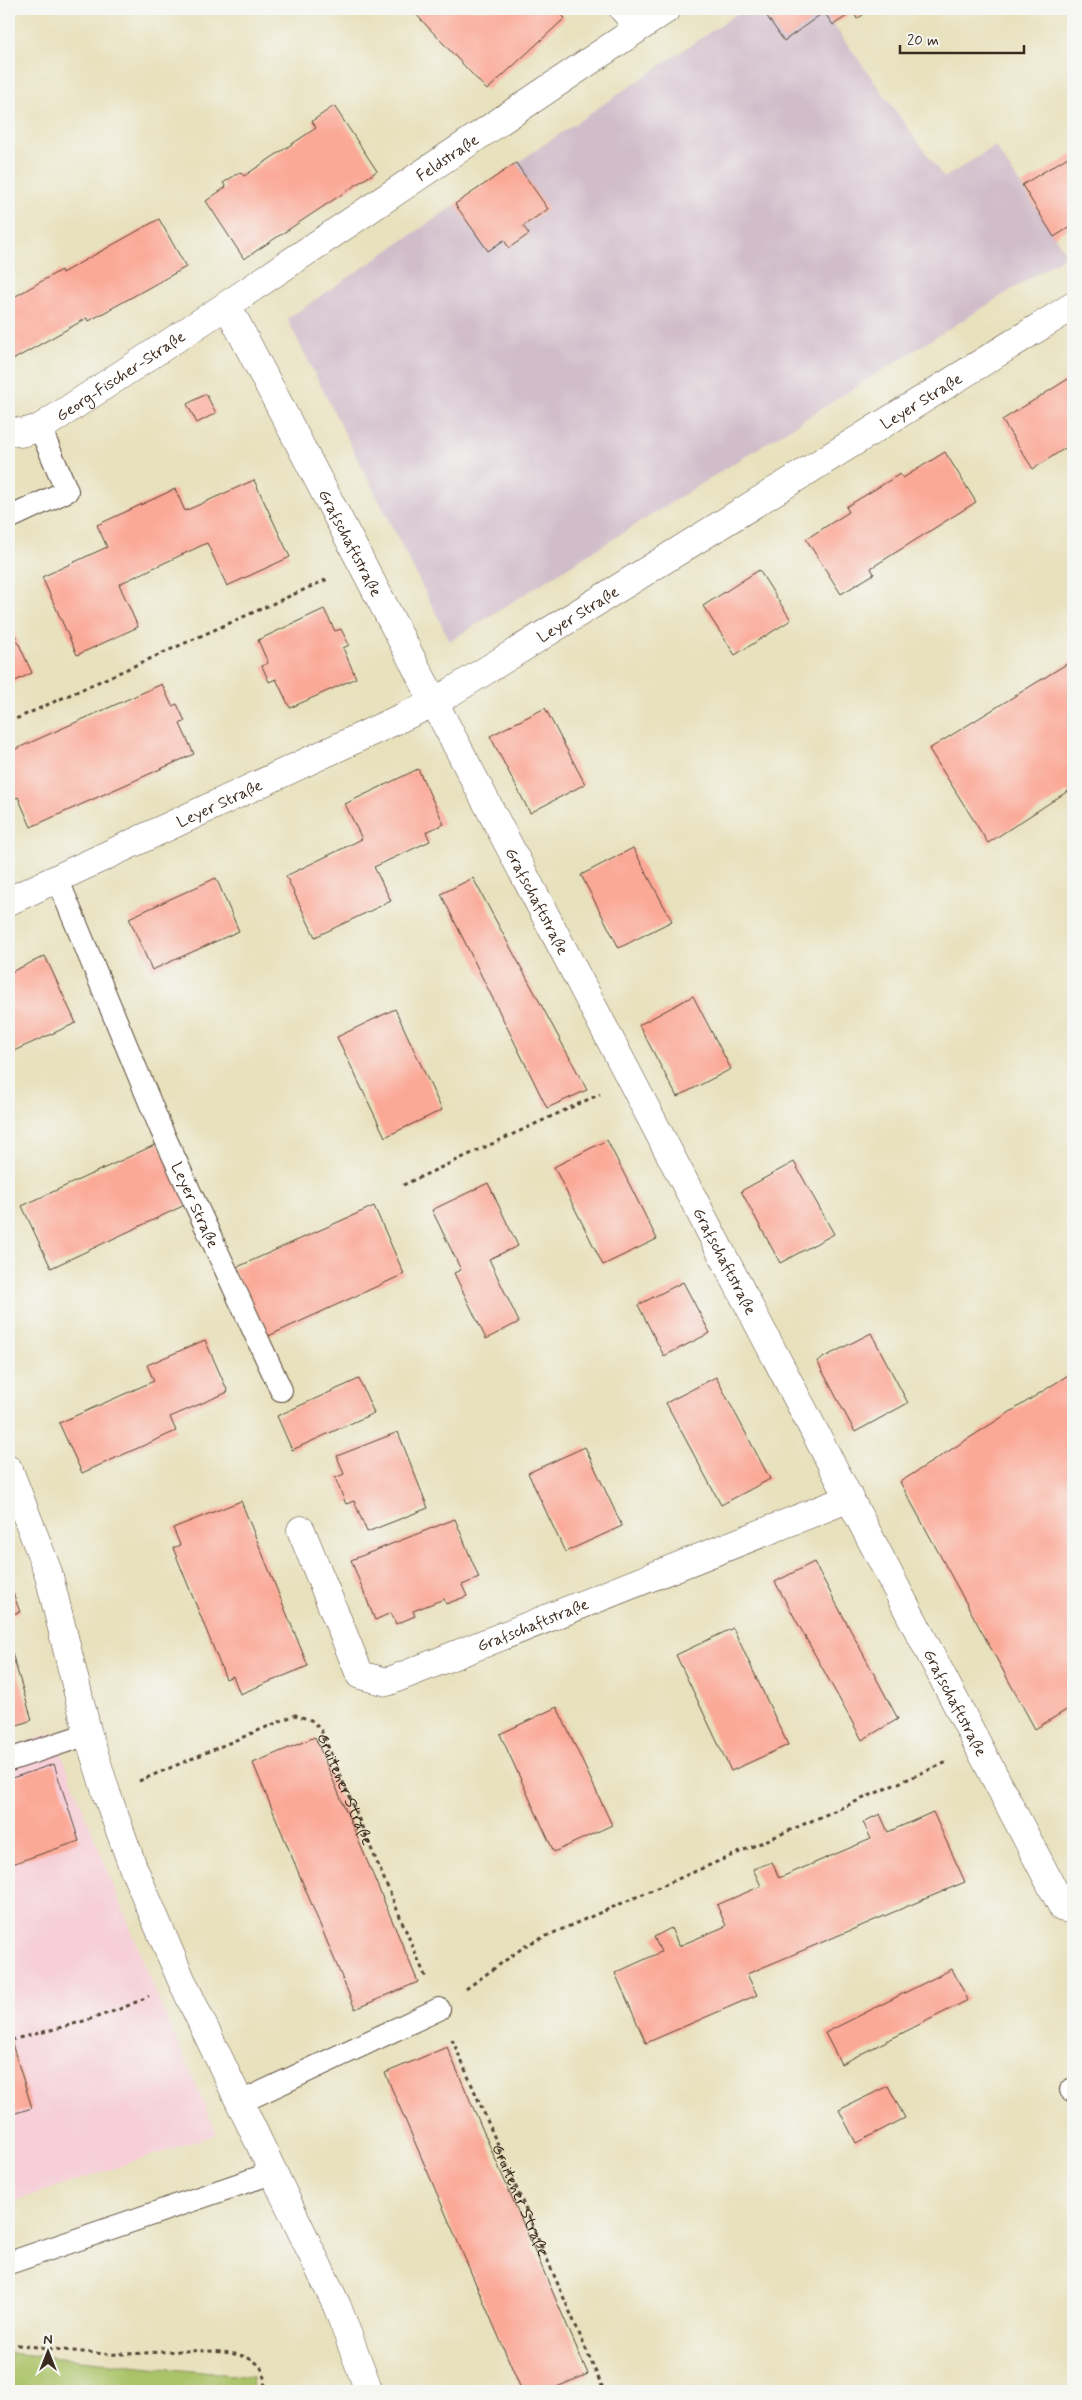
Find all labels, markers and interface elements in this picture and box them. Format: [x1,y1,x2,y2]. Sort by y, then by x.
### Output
scale bar [900,22,1023,54]
text: 20 m [907,31,939,51]
street label: Feldstraße [412,130,483,187]
street label: Georg-Fischer-Straße [52,326,190,427]
street label: Leyer Straße [877,368,966,435]
street label: Grafschaftstraße [313,486,386,601]
street label: Leyer Straße [534,581,623,648]
street label: Leyer Straße [174,775,266,833]
street label: Grafschaftstraße [500,844,573,959]
street label: Leyer Straße [166,1159,223,1252]
street label: Grafschaftstraße [688,1204,761,1319]
street label: Grafschaftstraße [474,1594,592,1657]
street label: Grafschaftstraße [918,1646,991,1760]
street label: Gruitener Straße [311,1730,378,1849]
street label: Gruitener Straße [487,2141,554,2260]
north arrow [22,2328,72,2378]
text: N [43,2331,53,2349]

